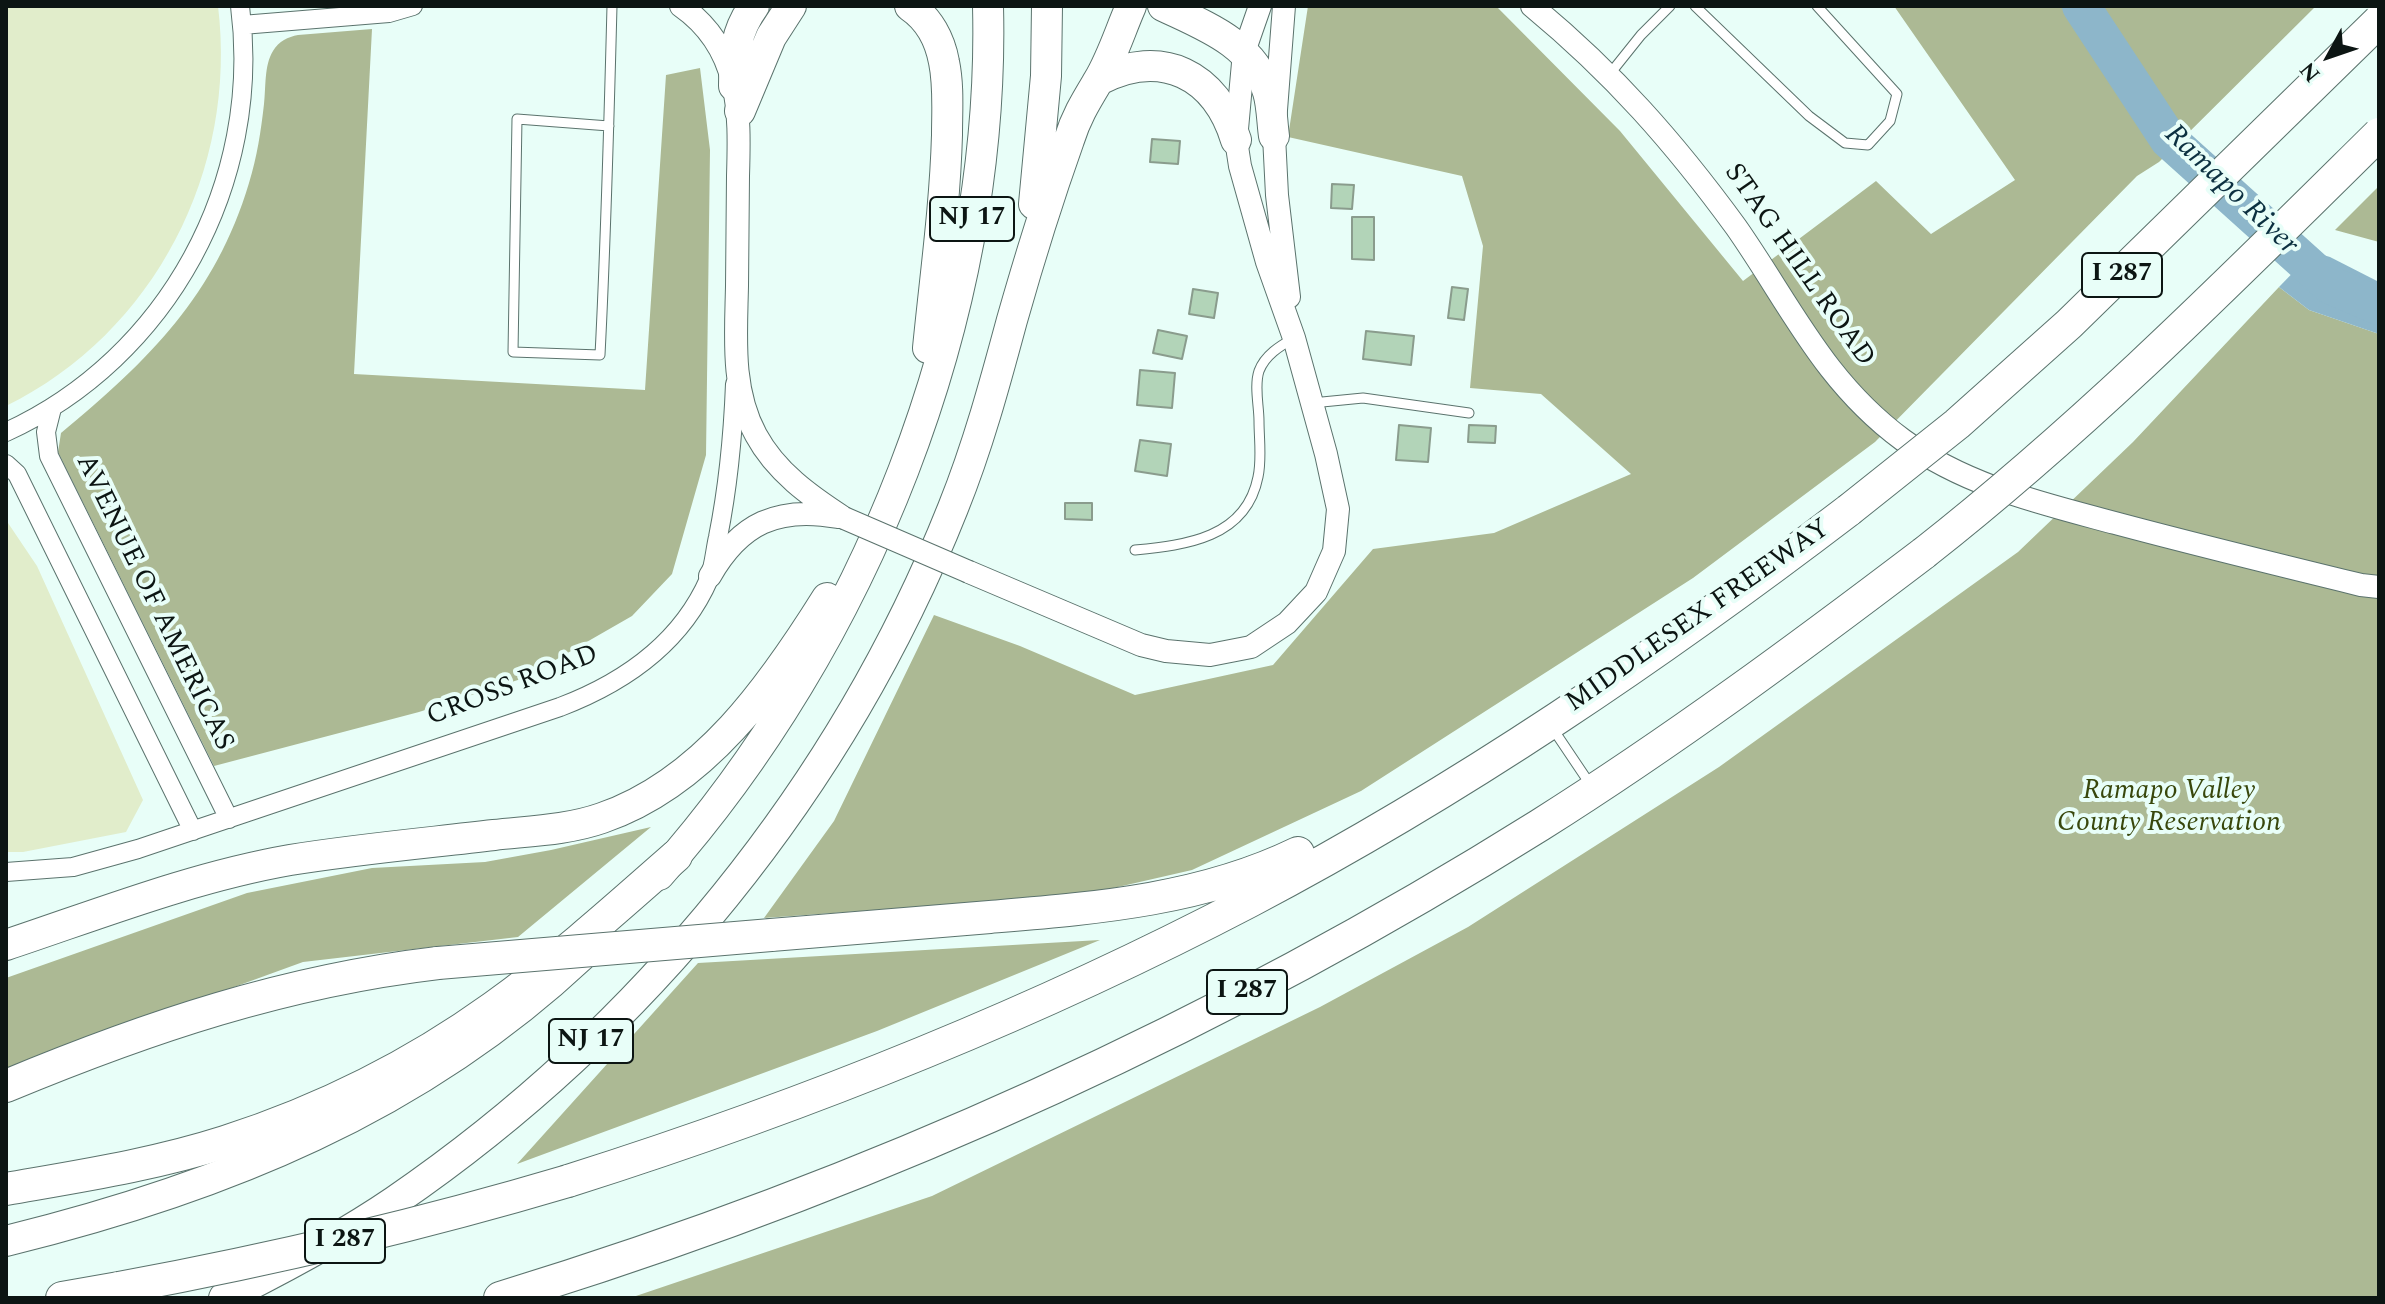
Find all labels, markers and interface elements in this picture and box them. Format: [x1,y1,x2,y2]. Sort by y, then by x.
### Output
north arrow [2289,16,2369,96]
text: N [2292,54,2329,89]
water label: Ramapo River [2155,118,2305,264]
street label: STAG HILL ROAD [1715,158,1881,374]
road number: NJ 17 [930,197,1014,241]
road number: I 287 [2082,253,2162,297]
street label: AVENUE OF AMERICAS [67,449,239,757]
street label: MIDDLESEX FREEWAY [1560,513,1838,721]
street label: CROSS ROAD [422,639,604,735]
park label: Ramapo Valley County Reservation [2057,776,2281,842]
road number: I 287 [1207,970,1287,1014]
road number: NJ 17 [549,1019,633,1063]
road number: I 287 [305,1219,385,1263]

